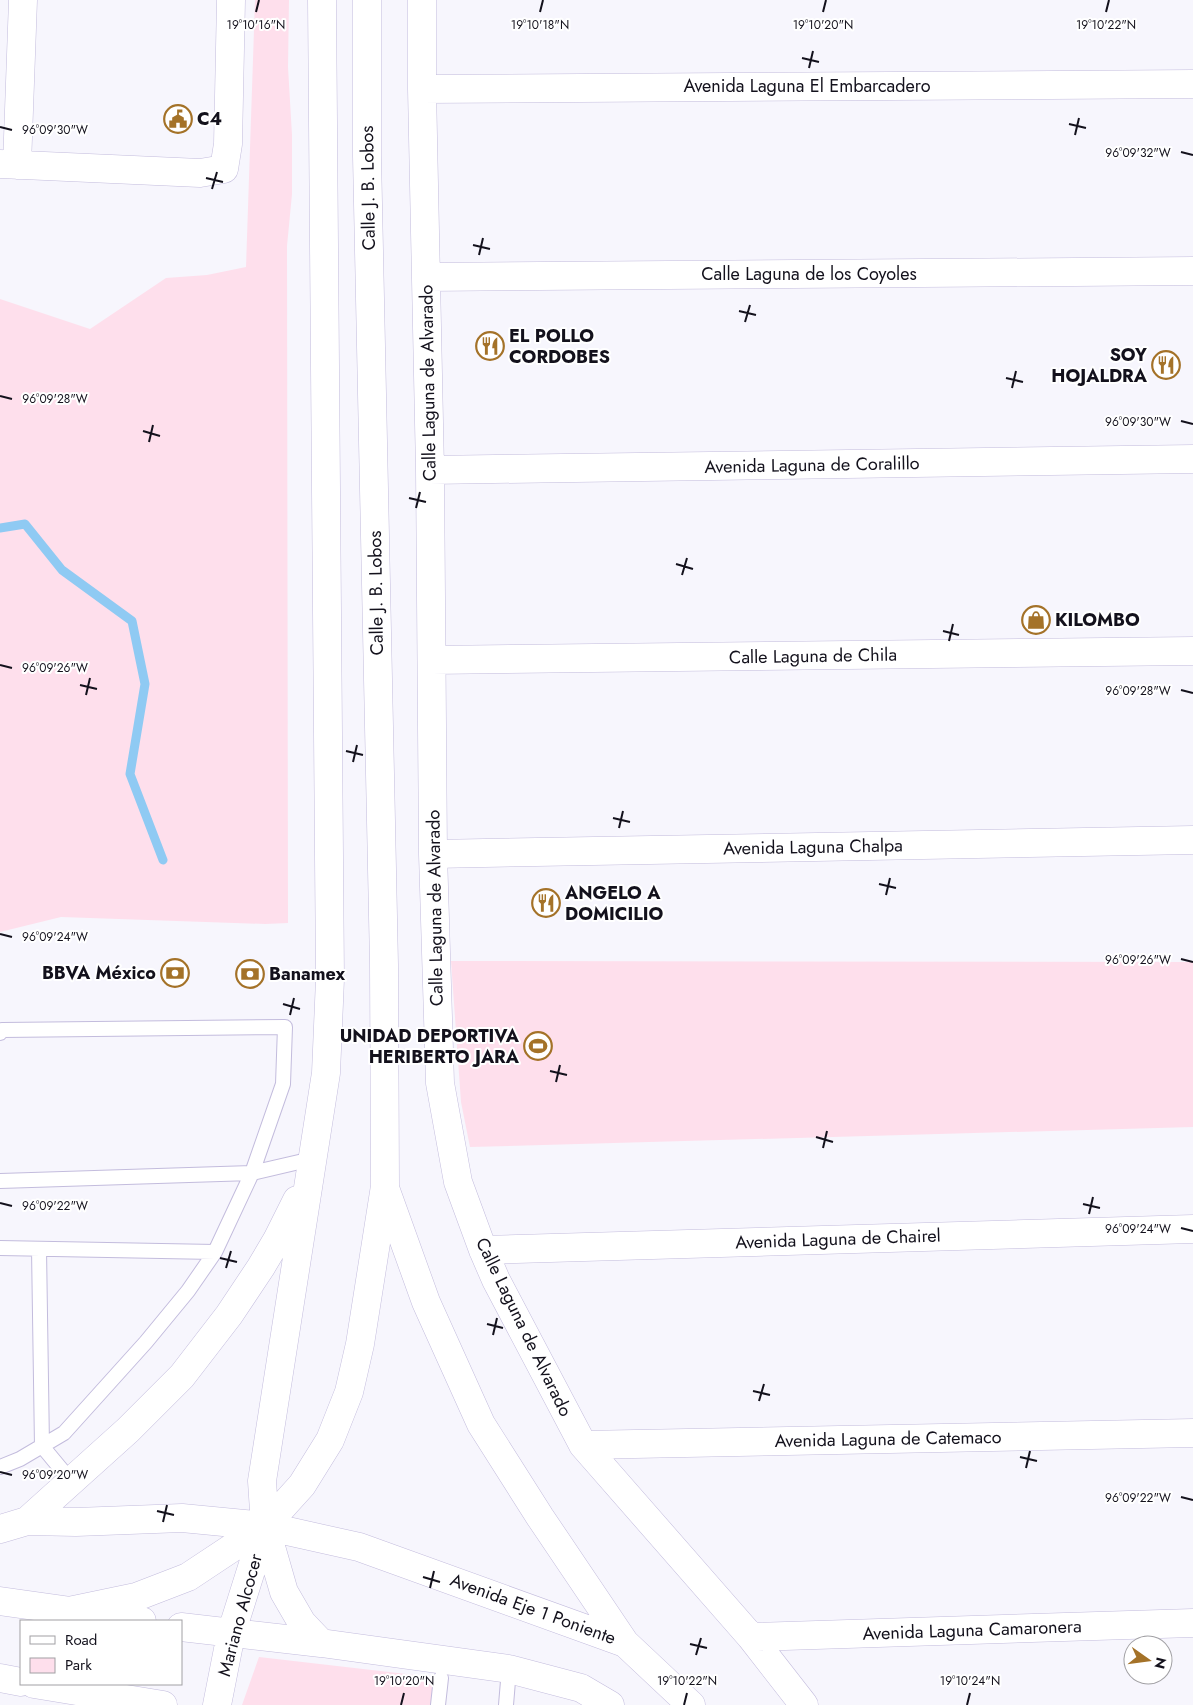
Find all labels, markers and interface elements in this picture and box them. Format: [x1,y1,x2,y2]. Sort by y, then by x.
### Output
text: 19°10'16"N [227,16,285,34]
text: 19°10'18"N [511,16,569,34]
text: 19°10'20"N [793,16,853,34]
text: 19°10'22"N [1076,16,1136,34]
street label: Avenida Laguna El Embarcadero [683,73,931,99]
public building icon: C4 [163,104,193,134]
place label: C4 [197,106,222,132]
text: 96°09'30"W [22,121,88,139]
street label: Calle J. B. Lobos [354,125,382,251]
text: 96°09'32"W [1105,144,1171,162]
street label: Calle Laguna de los Coyoles [701,261,917,287]
street label: Calle Laguna de Alvarado [413,284,443,481]
place label: EL POLLO CORDOBES [509,323,610,370]
restaurant icon: EL POLLO CORDOBES [475,331,505,361]
place label: SOY HOJALDRA [1051,342,1148,389]
restaurant icon: SOY HOJALDRA [1151,350,1181,380]
text: 96°09'28"W [22,390,88,408]
text: 96°09'30"W [1105,413,1171,431]
street label: Avenida Laguna de Coralillo [704,450,920,480]
street label: Calle J. B. Lobos [362,530,390,656]
shop icon: KILOMBO [1021,605,1051,635]
place label: KILOMBO [1055,607,1140,633]
street label: Calle Laguna de Chila [729,642,897,670]
text: 96°09'26"W [22,659,88,677]
text: 96°09'28"W [1105,682,1171,700]
street label: Calle Laguna de Alvarado [420,809,450,1006]
street label: Avenida Laguna Chalpa [723,832,903,862]
place label: ANGELO A DOMICILIO [564,880,663,927]
restaurant icon: ANGELO A DOMICILIO [531,888,561,918]
text: 96°09'24"W [22,928,88,946]
text: 96°09'26"W [1105,951,1171,969]
bank icon: BBVA México [160,958,190,988]
bank icon: Banamex [235,959,265,989]
place label: BBVA México [42,960,156,986]
place label: Banamex [269,961,346,987]
place label: UNIDAD DEPORTIVA HERIBERTO JARA [340,1023,520,1070]
sports icon: UNIDAD DEPORTIVA HERIBERTO JARA [523,1031,553,1061]
text: 96°09'22"W [22,1197,88,1215]
text: 96°09'24"W [1105,1220,1171,1238]
street label: Avenida Laguna de Chairel [735,1222,941,1256]
street label: Calle Laguna de Alvarado [469,1233,579,1421]
street label: Avenida Laguna de Catemaco [774,1424,1002,1454]
text: 96°09'20"W [22,1466,88,1484]
text: 96°09'22"W [1105,1489,1171,1507]
street label: Mariano Alcocer [211,1550,269,1679]
street label: Avenida Eje 1 Poniente [447,1567,619,1651]
street label: Avenida Laguna Camaronera [862,1613,1082,1647]
legend [20,1620,182,1685]
text: Road [65,1629,97,1651]
north arrow [1123,1635,1173,1685]
text: Park [65,1654,92,1676]
text: N [1150,1655,1172,1671]
text: 19°10'20"N [374,1672,434,1690]
text: 19°10'22"N [657,1672,717,1690]
text: 19°10'24"N [940,1672,1000,1690]

